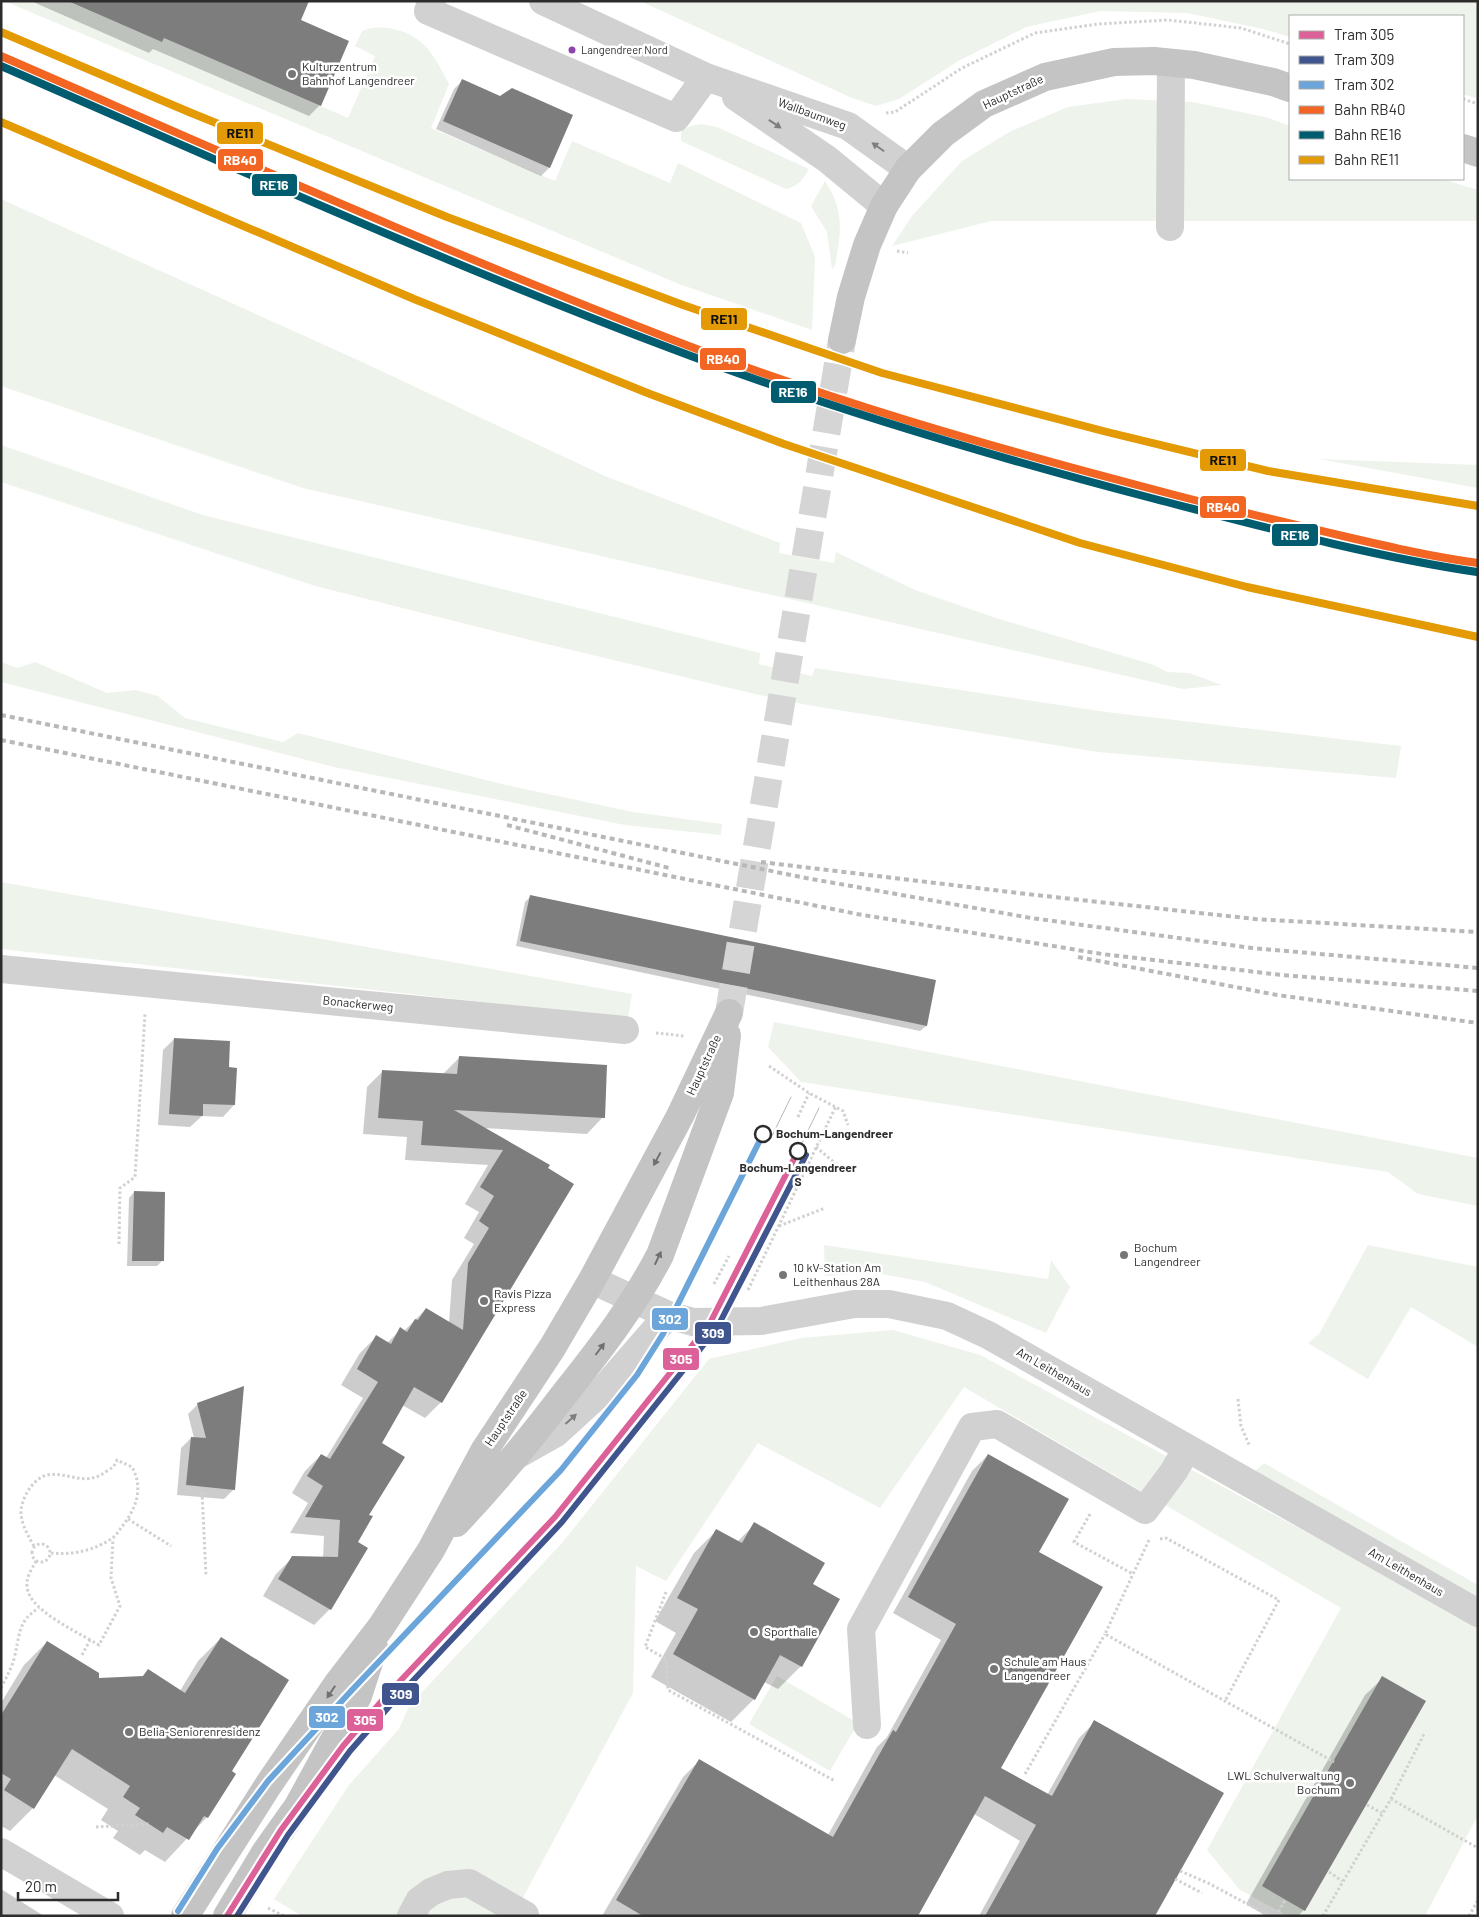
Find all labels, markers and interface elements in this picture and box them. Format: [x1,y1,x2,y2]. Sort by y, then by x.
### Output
legend [1289,15,1464,180]
text: Tram 305 [1334,25,1394,43]
place label: Langendreer Nord [581,43,668,56]
marker: Langendreer Nord [567,45,577,55]
text: Tram 309 [1334,50,1394,68]
place label: Kulturzentrum Bahnhof Langendreer [302,59,415,87]
marker: Kulturzentrum Bahnhof Langendreer [286,68,298,80]
street label: Hauptstraße [980,71,1045,111]
text: Tram 302 [1334,75,1394,93]
street label: Wallbaumweg [776,94,848,132]
text: Bahn RB40 [1334,100,1405,118]
one-way arrow [769,119,782,129]
line badge: RE11 [216,121,264,145]
text: RE11 [227,124,253,141]
text: Bahn RE16 [1334,125,1401,143]
one-way arrow [872,142,885,153]
line badge: RB40 [217,148,264,172]
text: Bahn RE11 [1334,150,1399,168]
text: RB40 [223,151,257,168]
line badge: RE16 [251,173,298,197]
text: RE16 [259,176,289,193]
line badge: RE11 [700,307,748,331]
text: RE11 [711,310,737,327]
line badge: RB40 [699,347,747,371]
text: RB40 [706,350,740,367]
line badge: RE16 [770,380,817,404]
text: RE16 [778,383,808,400]
line badge: RE11 [1199,448,1247,472]
text: RE11 [1210,451,1236,468]
line badge: RB40 [1199,495,1247,519]
text: RB40 [1206,498,1240,515]
line badge: RE16 [1271,523,1319,547]
text: RE16 [1280,526,1310,543]
street label: Bonackerweg [322,992,394,1014]
street label: Hauptstraße [683,1032,723,1097]
marker: Bochum-Langendreer [754,1125,772,1143]
place label: Bochum-Langendreer [776,1126,893,1140]
marker: Bochum-Langendreer S [789,1142,807,1160]
one-way arrow [653,1152,661,1166]
place label: Bochum-Langendreer S [739,1160,857,1188]
place label: Bochum Langendreer [1134,1240,1201,1268]
marker: Bochum Langendreer [1118,1249,1130,1261]
one-way arrow [654,1251,662,1265]
place label: 10 kV-Station Am Leithenhaus 28A [793,1260,881,1288]
marker: 10 kV-Station Am Leithenhaus 28A [777,1269,789,1281]
place label: Ravis Pizza Express [494,1286,551,1314]
marker: Ravis Pizza Express [478,1295,490,1307]
line badge: 302 [651,1307,689,1331]
text: 302 [658,1310,682,1327]
line badge: 309 [694,1321,732,1345]
text: 309 [702,1324,724,1341]
one-way arrow [594,1343,605,1356]
street label: Am Leithenhaus [1014,1344,1095,1398]
line badge: 305 [662,1347,700,1371]
text: 305 [669,1350,693,1367]
street label: Hauptstraße [481,1387,529,1448]
one-way arrow [565,1413,577,1425]
street label: Am Leithenhaus [1366,1544,1447,1598]
place label: Sporthalle [764,1624,818,1638]
marker: Sporthalle [748,1626,760,1638]
place label: Schule am Haus Langendreer [1004,1654,1087,1682]
marker: Schule am Haus Langendreer [988,1663,1000,1675]
line badge: 309 [381,1682,420,1706]
one-way arrow [327,1685,336,1698]
text: 309 [390,1685,412,1702]
line badge: 302 [308,1705,346,1729]
text: 302 [315,1708,339,1725]
line badge: 305 [346,1708,384,1732]
text: 305 [353,1711,377,1728]
place label: Belia-Seniorenresidenz [139,1724,260,1738]
marker: Belia-Seniorenresidenz [123,1726,135,1738]
place label: LWL Schulverwaltung Bochum [1227,1768,1340,1796]
marker: LWL Schulverwaltung Bochum [1344,1777,1356,1789]
scale bar [18,1870,118,1902]
text: 20 m [25,1877,57,1895]

